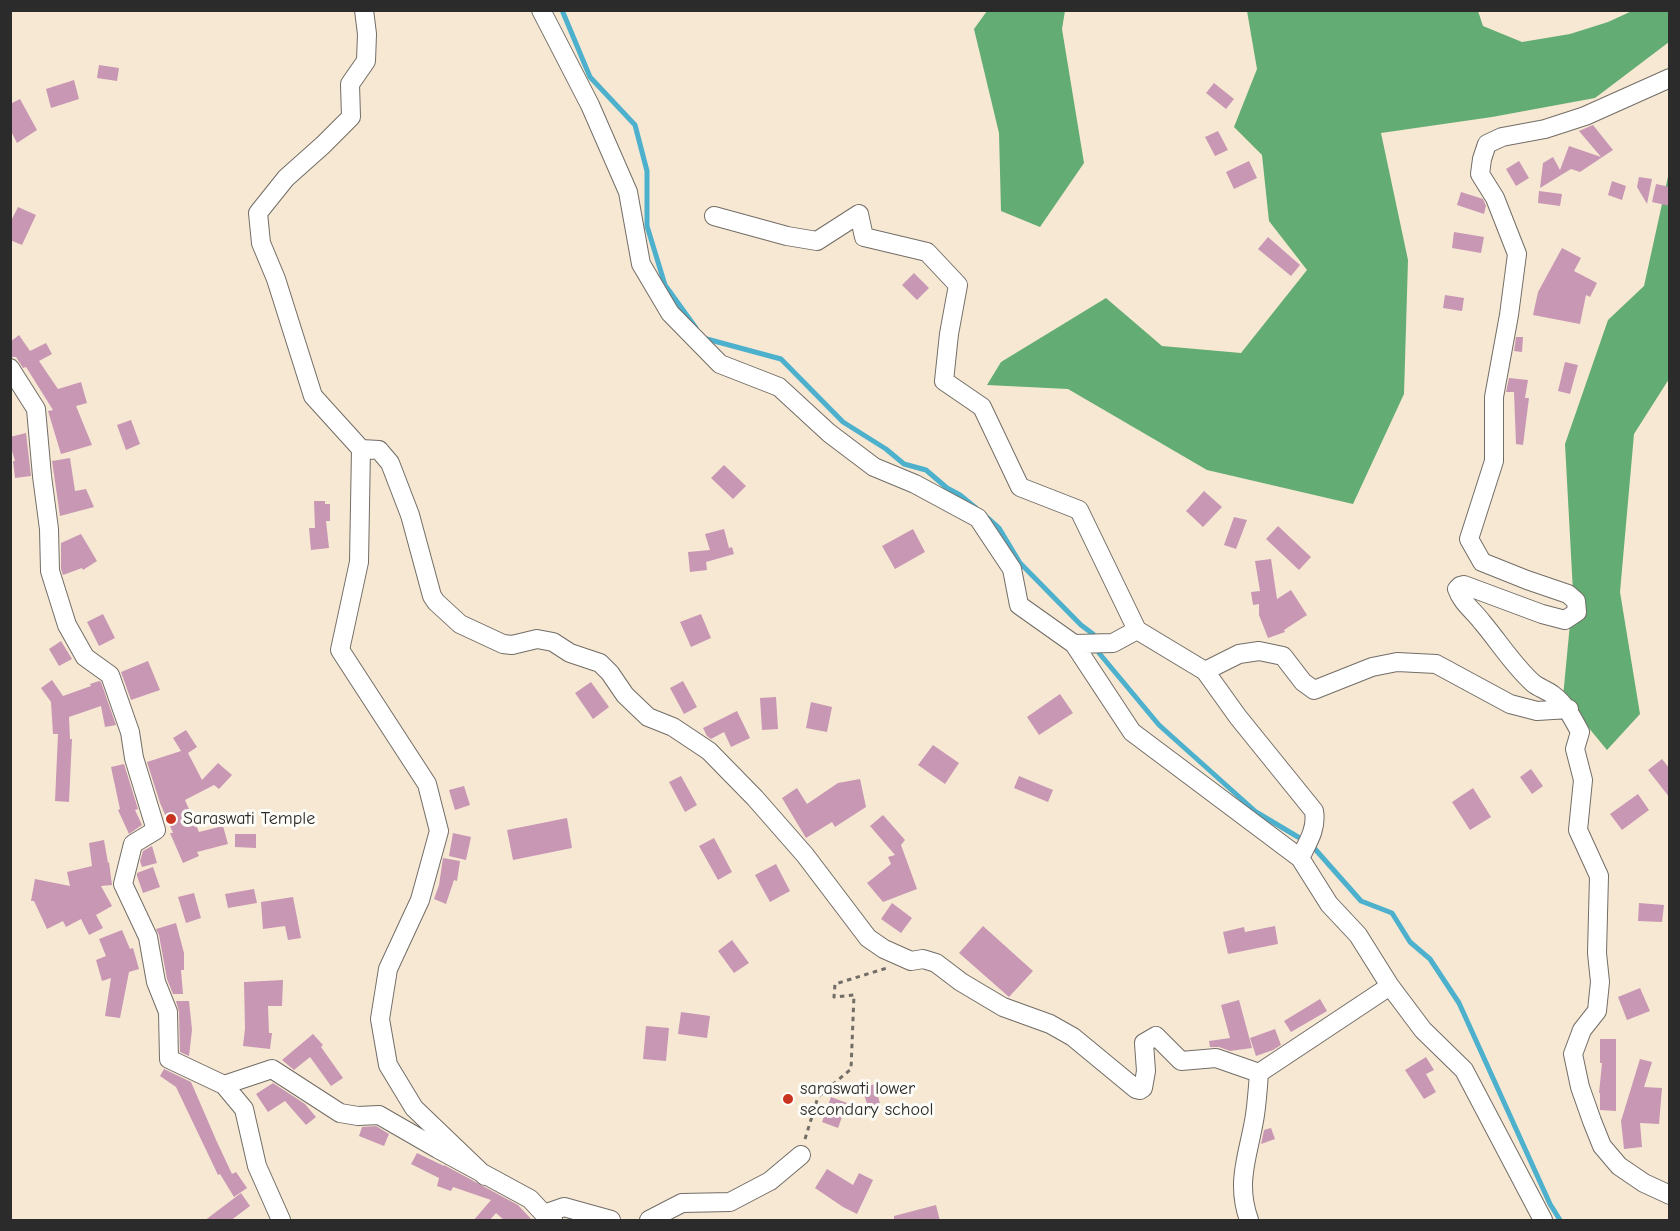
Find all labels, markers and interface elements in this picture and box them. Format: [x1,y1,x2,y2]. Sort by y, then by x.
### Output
place label: Saraswati Temple [183,808,315,830]
marker: Saraswati Temple [164,812,178,826]
place label: saraswati lower secondary school [800,1078,933,1120]
marker: saraswati lower secondary school [781,1092,795,1106]

